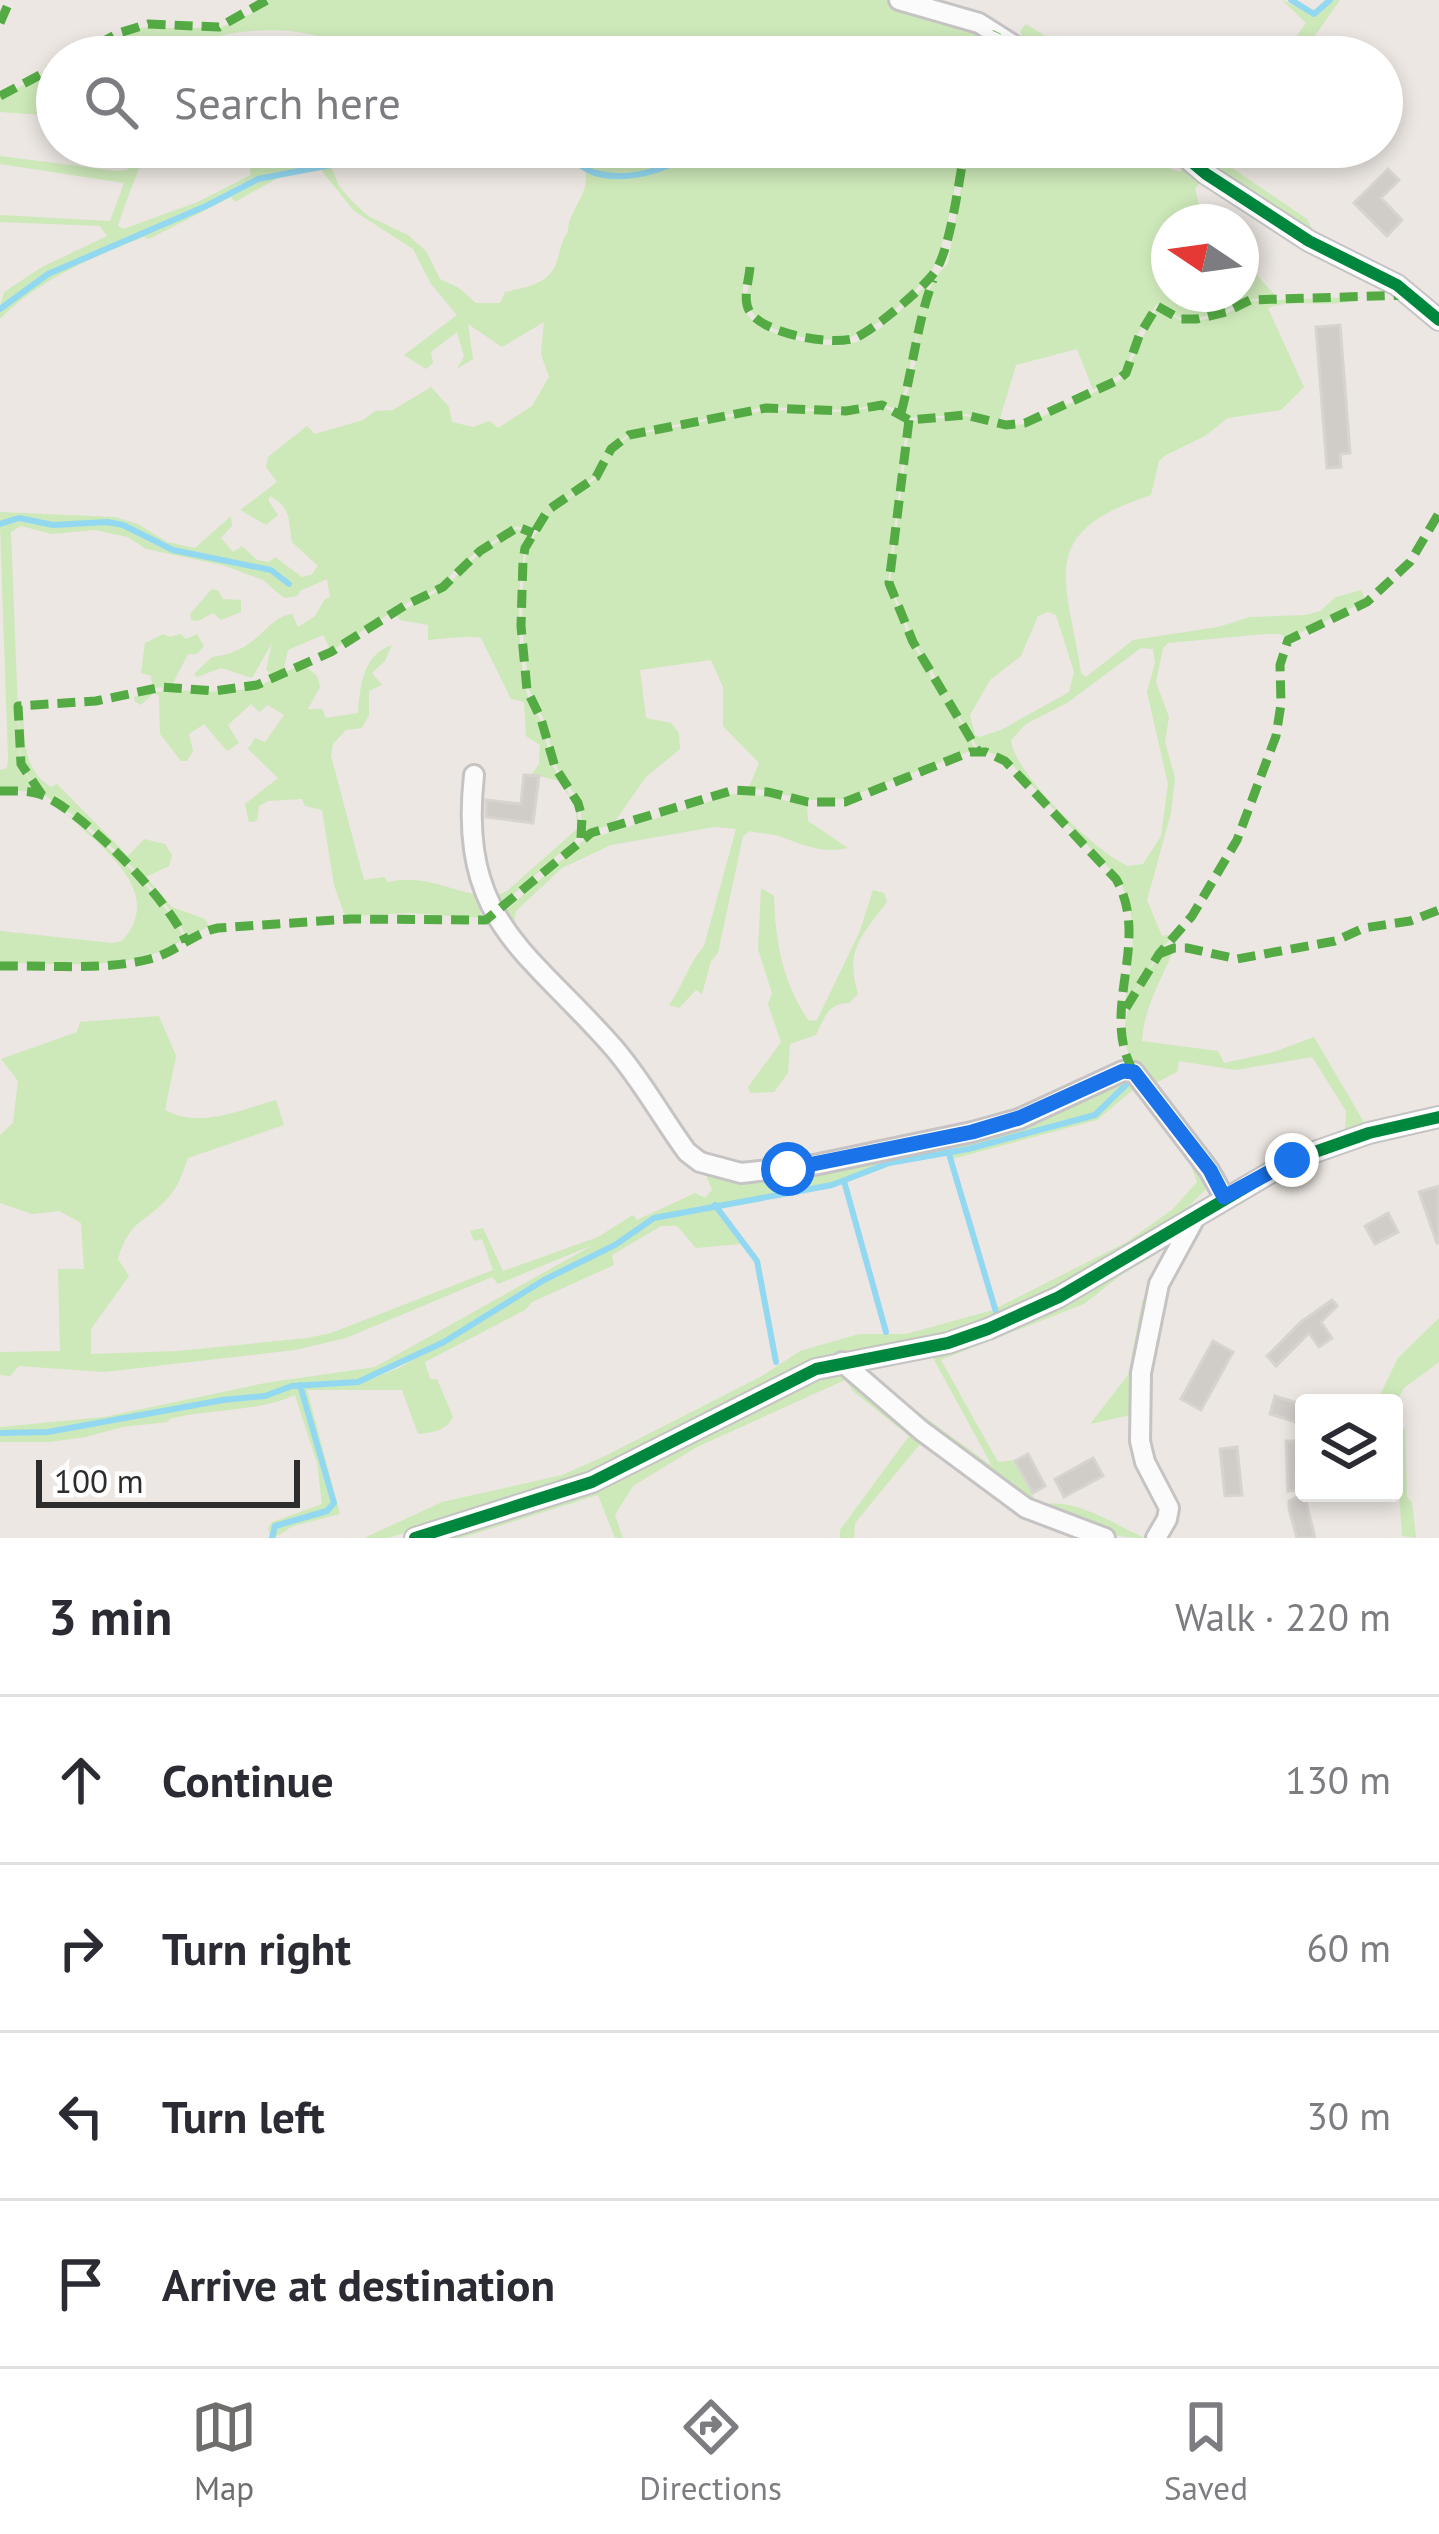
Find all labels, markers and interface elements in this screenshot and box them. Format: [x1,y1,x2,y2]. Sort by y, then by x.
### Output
search box [36,36,1403,168]
icon: search [78,69,144,135]
text: Search here [174,73,401,131]
north arrow [1151,204,1259,312]
route end [1265,1133,1319,1187]
route start [761,1142,815,1196]
map controls [1295,1394,1403,1502]
button: layers [1295,1394,1403,1502]
scale bar [36,1454,300,1507]
text: 100 m [54,1459,144,1502]
text: 3 min [48,1583,172,1649]
text: Walk · 220 m [1175,1591,1391,1642]
icon: ahead [48,1747,114,1813]
text: Continue [162,1751,334,1809]
text: 130 m [1285,1754,1391,1805]
icon: right [48,1915,114,1981]
text: Turn right [162,1919,351,1977]
text: 60 m [1306,1922,1391,1973]
icon: left [48,2083,114,2149]
text: Turn left [162,2087,325,2145]
text: 30 m [1306,2090,1391,2141]
icon: arrive [48,2251,114,2317]
text: Arrive at destination [162,2255,555,2313]
tab: Map [191,2394,257,2509]
tab: Directions [639,2394,782,2509]
tab: Saved [1164,2394,1248,2509]

